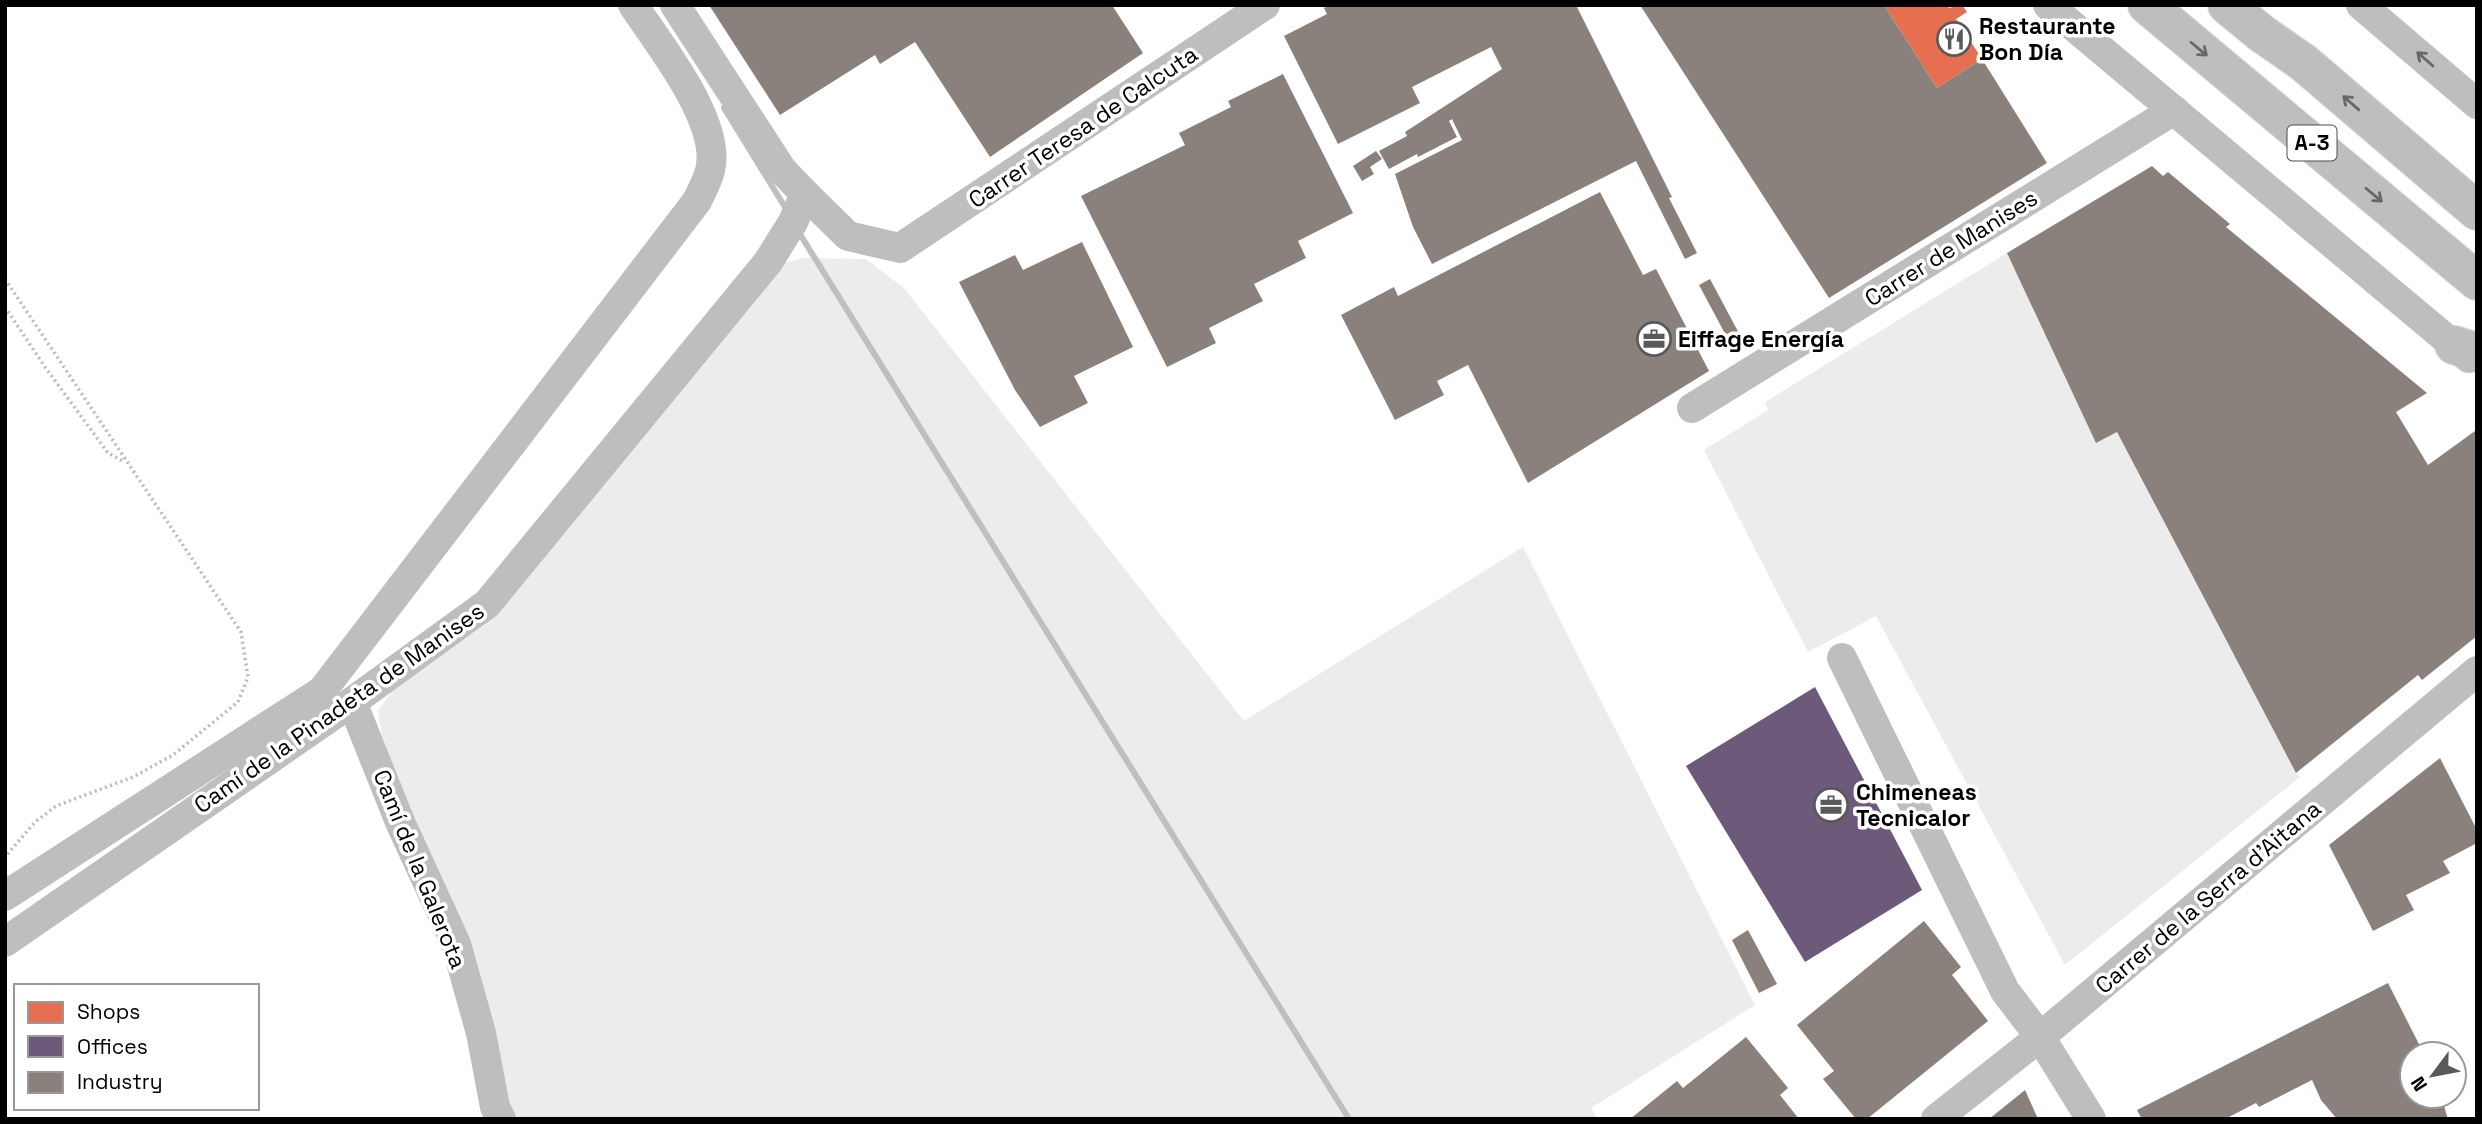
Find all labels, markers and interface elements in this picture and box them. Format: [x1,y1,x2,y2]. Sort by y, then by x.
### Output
place label: Restaurante Bon Día [1979,11,2116,67]
restaurant icon: Restaurante Bon Día [1935,20,1973,58]
street label: Carrer Teresa de Calcuta [963,39,1203,215]
one-way arrow [2190,41,2208,57]
one-way arrow [2416,52,2434,68]
one-way arrow [2342,95,2360,111]
road number: A-3 [2288,125,2336,160]
street label: Carrer de Manises [1859,183,2043,313]
one-way arrow [2364,187,2382,203]
office icon: Eiffage Energía [1635,320,1673,358]
place label: Eiffage Energía [1678,324,1844,354]
street label: Camí de la Pinadeta de Manises [188,596,490,820]
street label: Camí de la Galerota [366,765,474,973]
place label: Chimeneas Tecnicalor [1856,777,1977,833]
office icon: Chimeneas Tecnicalor [1812,786,1850,824]
street label: Carrer de la Serra d'Aitana [2089,794,2327,1000]
legend [14,984,259,1110]
text: Shops [77,998,140,1025]
text: Offices [77,1033,148,1060]
north arrow [2398,1040,2468,1110]
text: Industry [77,1068,163,1095]
text: N [2405,1072,2433,1096]

